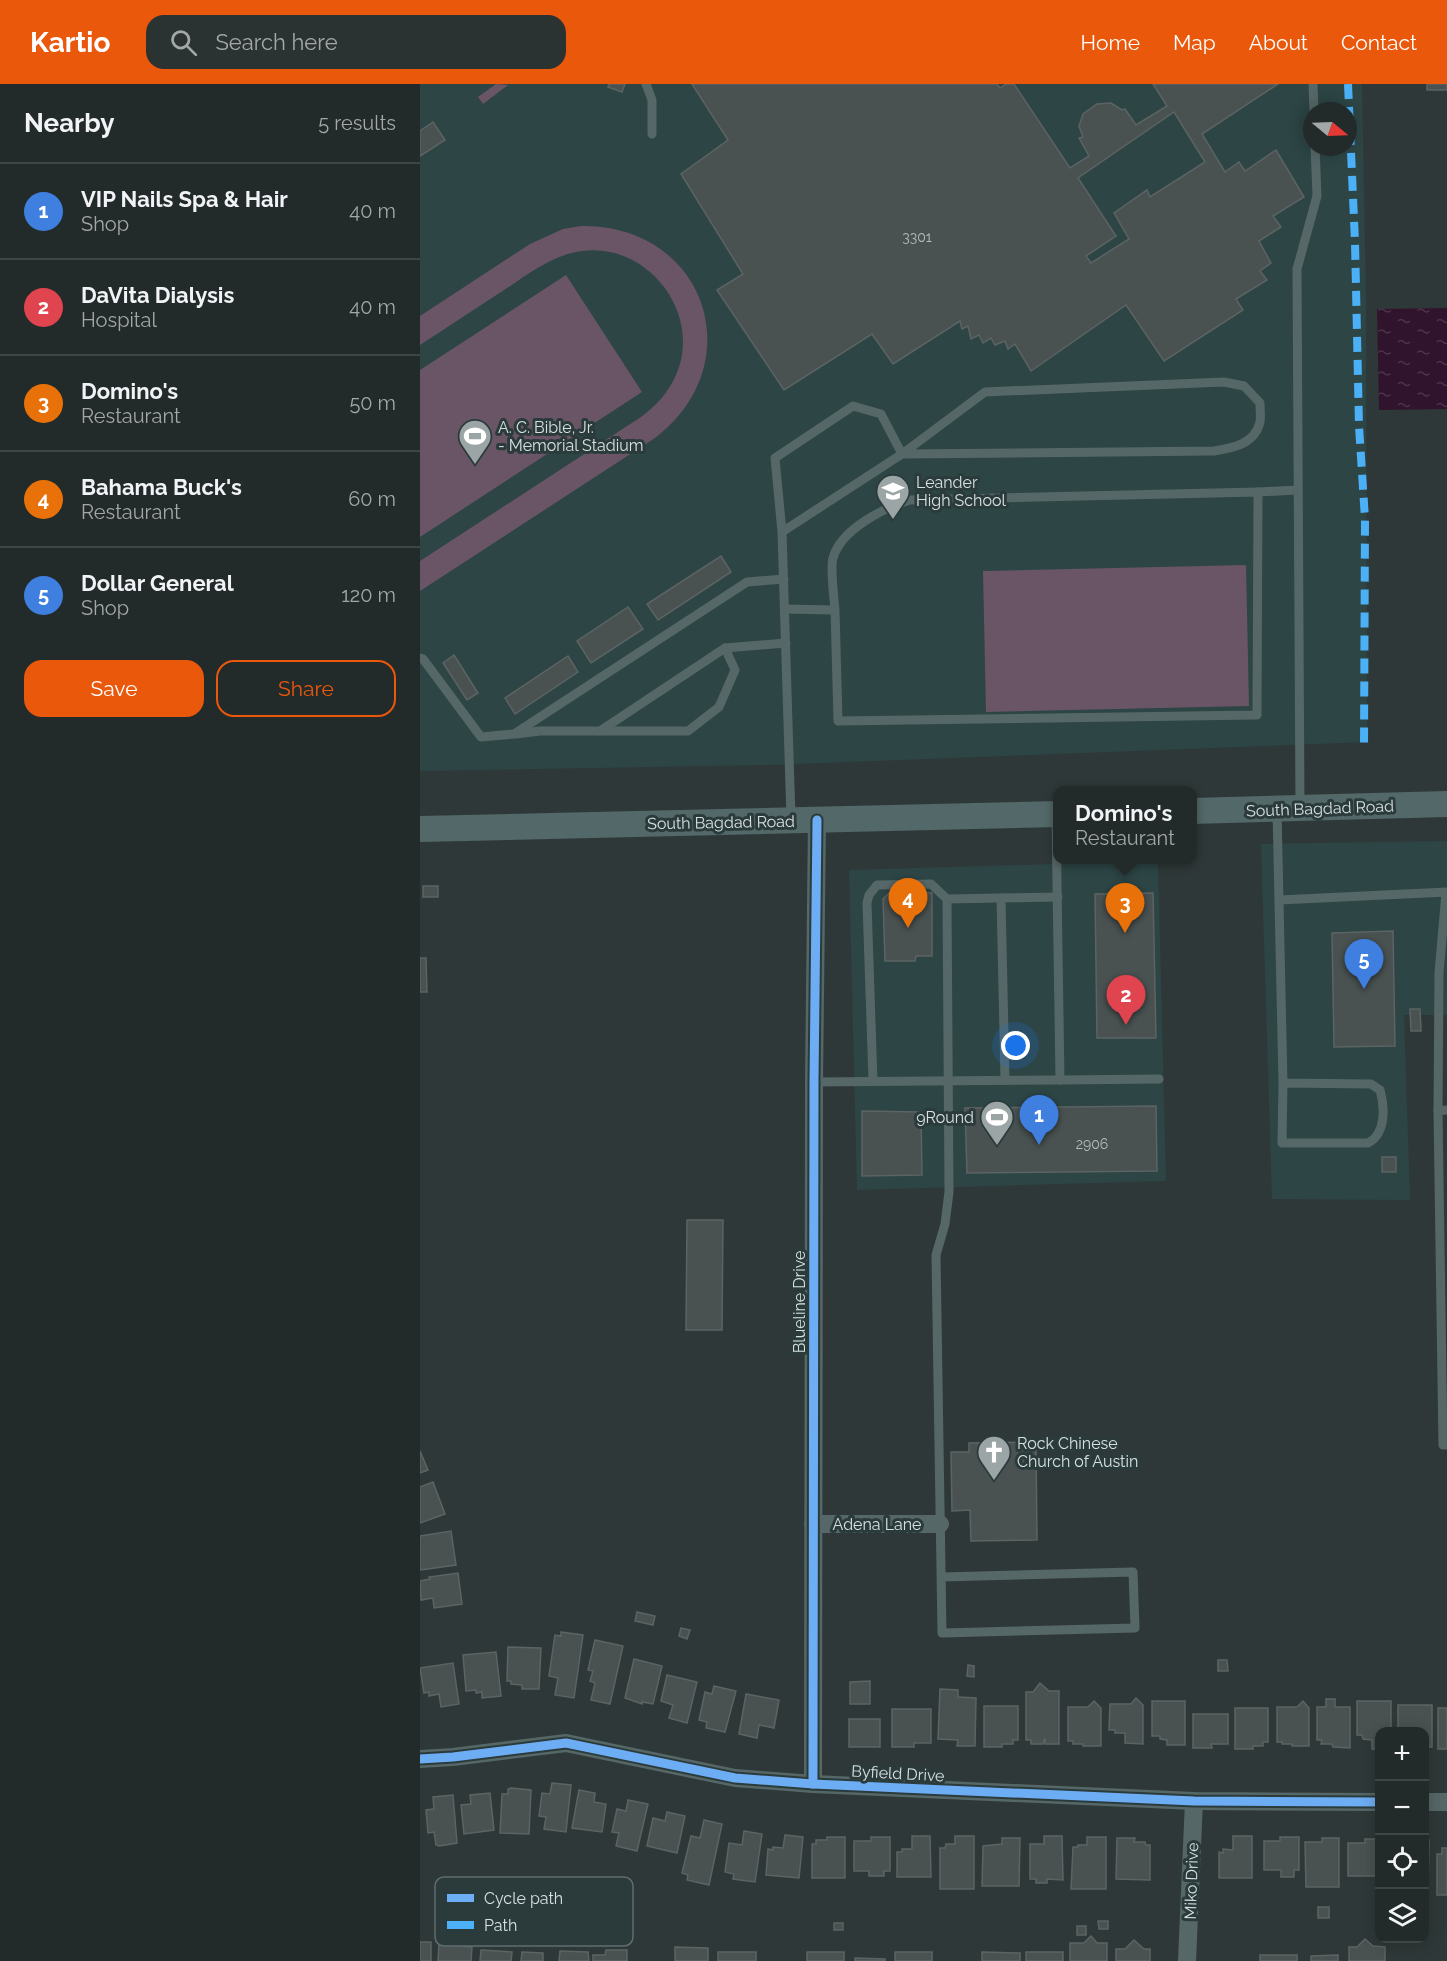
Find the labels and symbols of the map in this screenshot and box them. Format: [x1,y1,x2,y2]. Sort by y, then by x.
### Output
north arrow [1303,102,1357,156]
house number: 3301 [902,229,932,245]
sports icon: A. C. Bible, Jr. - Memorial Stadium [457,418,493,465]
place label: A. C. Bible, Jr. - Memorial Stadium [498,418,643,455]
school or university icon: Leander High School [875,473,911,520]
place label: Leander High School [916,473,1006,510]
street label: South Bagdad Road [1246,796,1394,821]
street label: South Bagdad Road [647,812,795,833]
pin: 4 [888,878,928,928]
pin: 3 [1106,884,1144,933]
pin: 5 [1344,940,1384,989]
pin: 2 [1106,976,1146,1025]
your location [1001,1031,1030,1060]
pin: 1 [1020,1096,1058,1145]
sports icon: 9Round [979,1099,1015,1146]
place label: 9Round [916,1108,974,1127]
house number: 2906 [1076,1136,1108,1152]
street label: Blueline Drive [790,1251,809,1353]
church icon: Rock Chinese Church of Austin [976,1434,1012,1481]
place label: Rock Chinese Church of Austin [1017,1434,1138,1471]
street label: Adena Lane [833,1515,921,1534]
street label: Byfield Drive [851,1762,945,1785]
street label: Miko Drive [1181,1842,1202,1920]
legend [435,1877,633,1946]
text: Cycle path [484,1889,563,1908]
text: Path [484,1916,517,1935]

